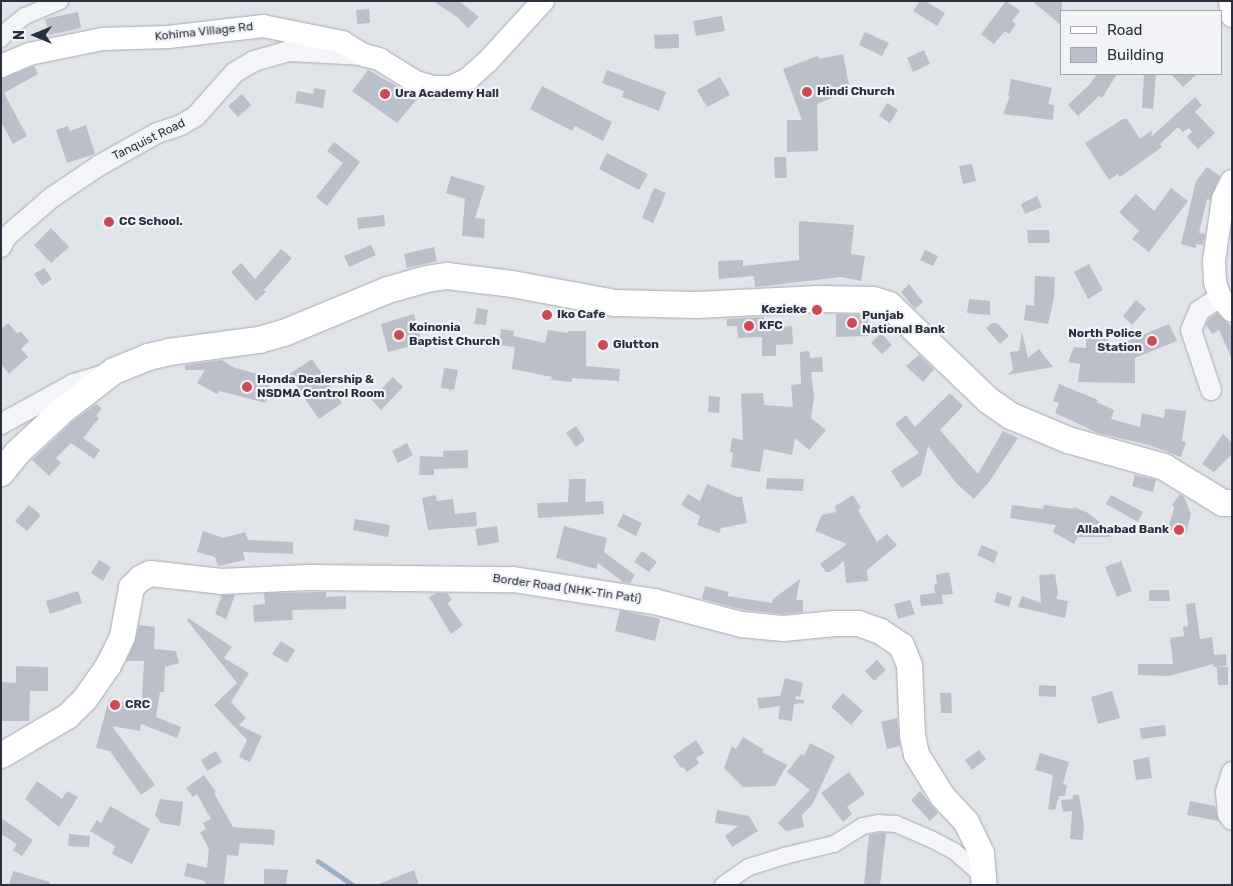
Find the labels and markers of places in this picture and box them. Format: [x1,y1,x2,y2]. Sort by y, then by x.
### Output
place label: Hindi Church [817,85,895,99]
marker: Hindi Church [801,86,813,98]
place label: Ura Academy Hall [395,87,499,101]
marker: Ura Academy Hall [379,88,391,100]
place label: CC School. [119,215,183,229]
marker: CC School. [103,216,115,228]
place label: Kezieke [761,303,807,317]
marker: Kezieke [811,304,823,316]
place label: Iko Cafe [557,308,605,322]
marker: Iko Cafe [541,309,553,321]
place label: Punjab National Bank [862,309,945,337]
marker: Punjab National Bank [846,317,858,329]
place label: KFC [759,319,783,333]
marker: KFC [743,320,755,332]
place label: Koinonia Baptist Church [409,321,500,349]
place label: North Police Station [1068,327,1142,355]
marker: Koinonia Baptist Church [393,329,405,341]
marker: North Police Station [1146,335,1158,347]
place label: Glutton [613,338,659,352]
marker: Glutton [597,339,609,351]
place label: Honda Dealership & NSDMA Control Room [257,373,385,401]
marker: Honda Dealership & NSDMA Control Room [241,381,253,393]
place label: Allahabad Bank [1077,523,1169,537]
marker: Allahabad Bank [1173,524,1185,536]
place label: CRC [125,698,150,712]
marker: CRC [109,699,121,711]

